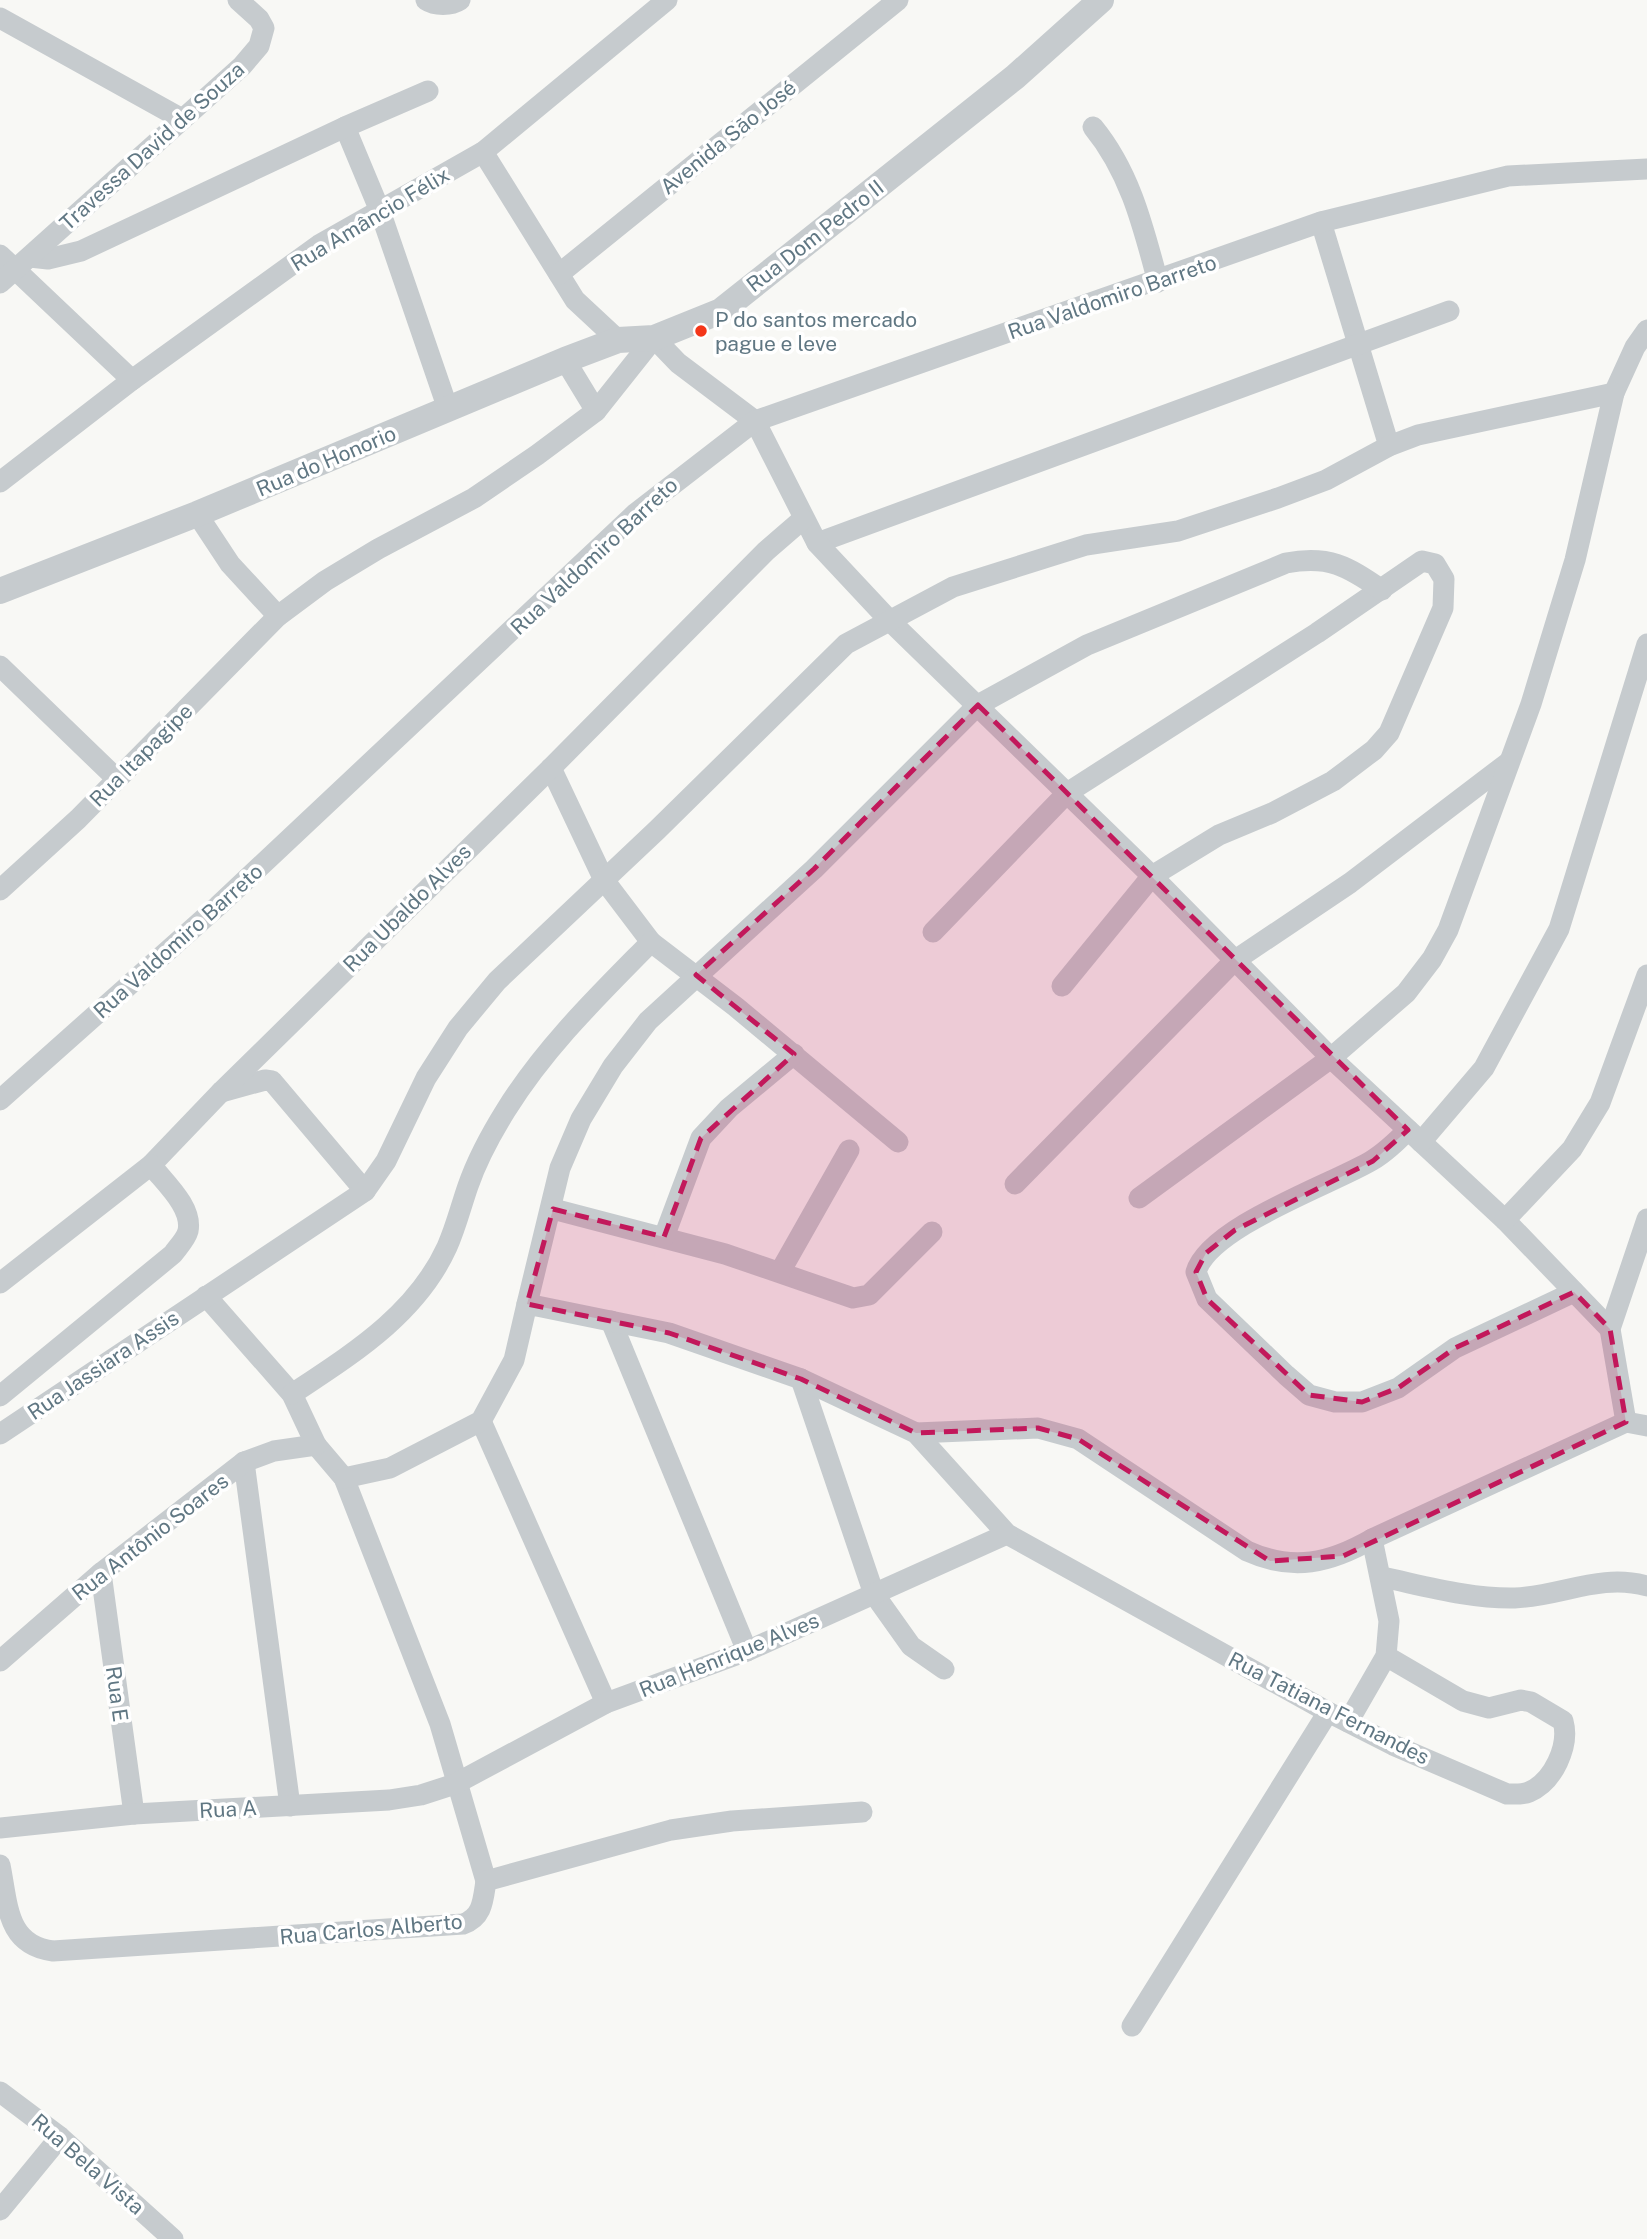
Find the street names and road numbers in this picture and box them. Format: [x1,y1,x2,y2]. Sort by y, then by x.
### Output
street label: Travessa David de Souza [55,57,249,235]
street label: Avenida São José [655,75,801,199]
street label: Rua Amâncio Félix [286,162,454,276]
street label: Rua Dom Pedro II [741,175,889,297]
street label: Rua Valdomiro Barreto [1004,250,1220,344]
street label: Rua do Honorio [252,420,400,502]
street label: Rua Valdomiro Barreto [505,472,683,640]
street label: Rua Itapagipe [84,698,198,812]
street label: Rua Ubaldo Alves [338,839,476,977]
street label: Rua Valdomiro Barreto [88,858,268,1024]
street label: Rua Jassiara Assis [23,1305,183,1425]
street label: Rua Antônio Soares [67,1468,233,1606]
street label: Rua Henrique Alves [636,1608,822,1702]
street label: Rua Tatiana Fernandes [1224,1646,1434,1770]
street label: Rua E [101,1665,133,1723]
street label: Rua A [198,1795,258,1823]
street label: Rua Carlos Alberto [278,1909,464,1949]
street label: Rua Bela Vista [27,2108,149,2220]

